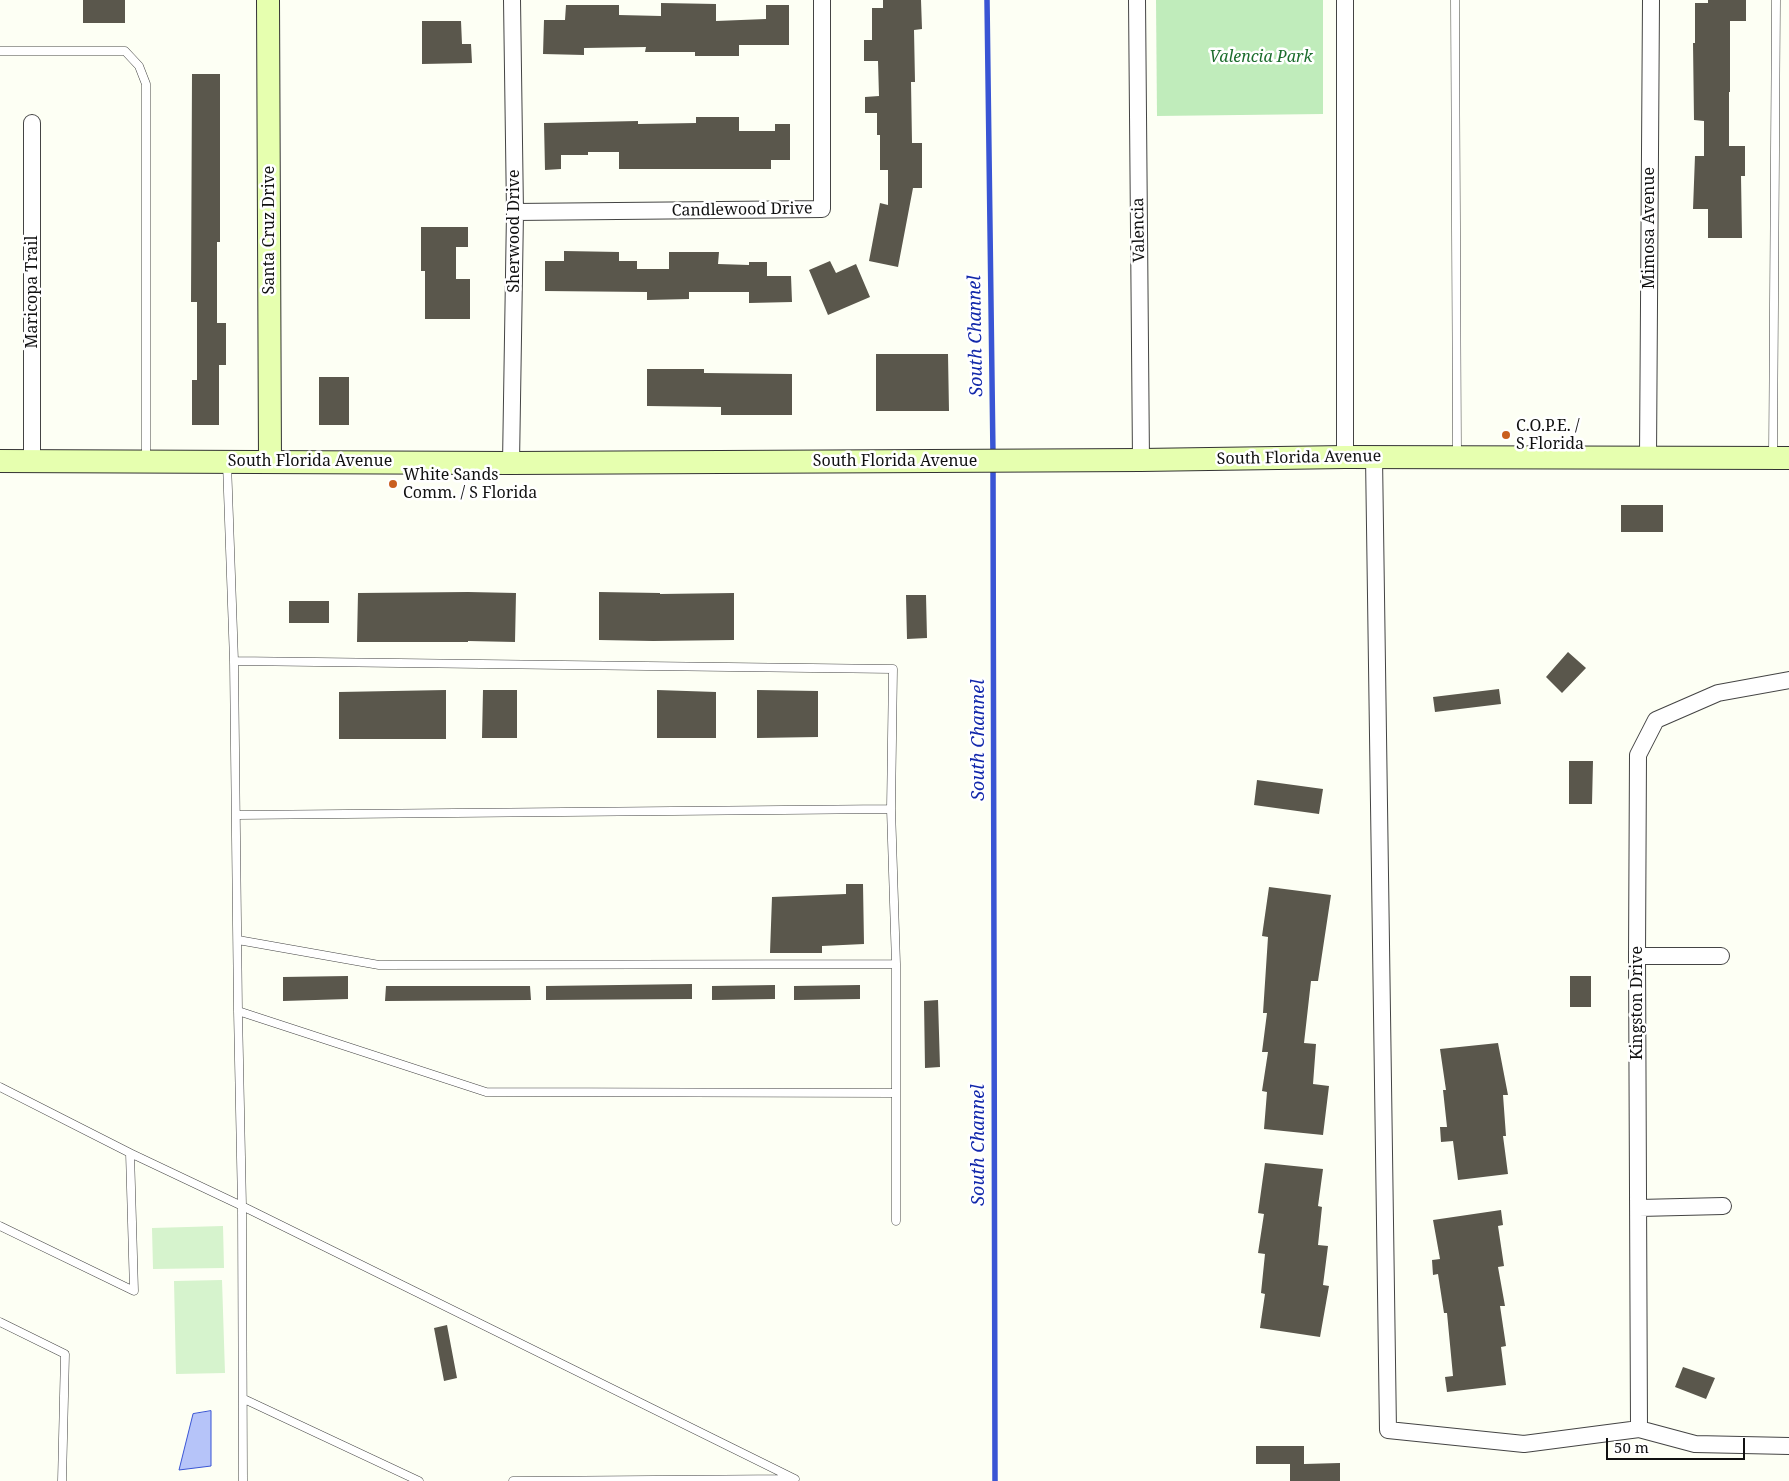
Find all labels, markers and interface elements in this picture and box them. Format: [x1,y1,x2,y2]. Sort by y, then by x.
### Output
park label: Valencia Park [1209,47,1313,67]
street label: Santa Cruz Drive [259,166,279,294]
street label: Mimosa Avenue [1639,167,1659,289]
street label: Sherwood Drive [504,169,524,293]
street label: Valencia [1129,197,1149,263]
street label: Candlewood Drive [671,199,813,221]
street label: Maricopa Trail [22,236,42,348]
water label: South Channel [964,275,988,397]
place label: C.O.P.E. / S Florida [1516,416,1584,454]
marker: C.O.P.E. / S Florida [1500,429,1512,441]
street label: South Florida Avenue [1217,447,1381,469]
street label: South Florida Avenue [228,451,392,471]
street label: South Florida Avenue [813,451,977,471]
place label: White Sands Comm. / S Florida [403,465,537,503]
marker: White Sands Comm. / S Florida [387,478,399,490]
water label: South Channel [968,679,990,801]
street label: Kingston Drive [1627,946,1647,1060]
water label: South Channel [968,1084,990,1206]
scale bar [1609,1428,1748,1460]
text: 50 m [1614,1437,1649,1457]

